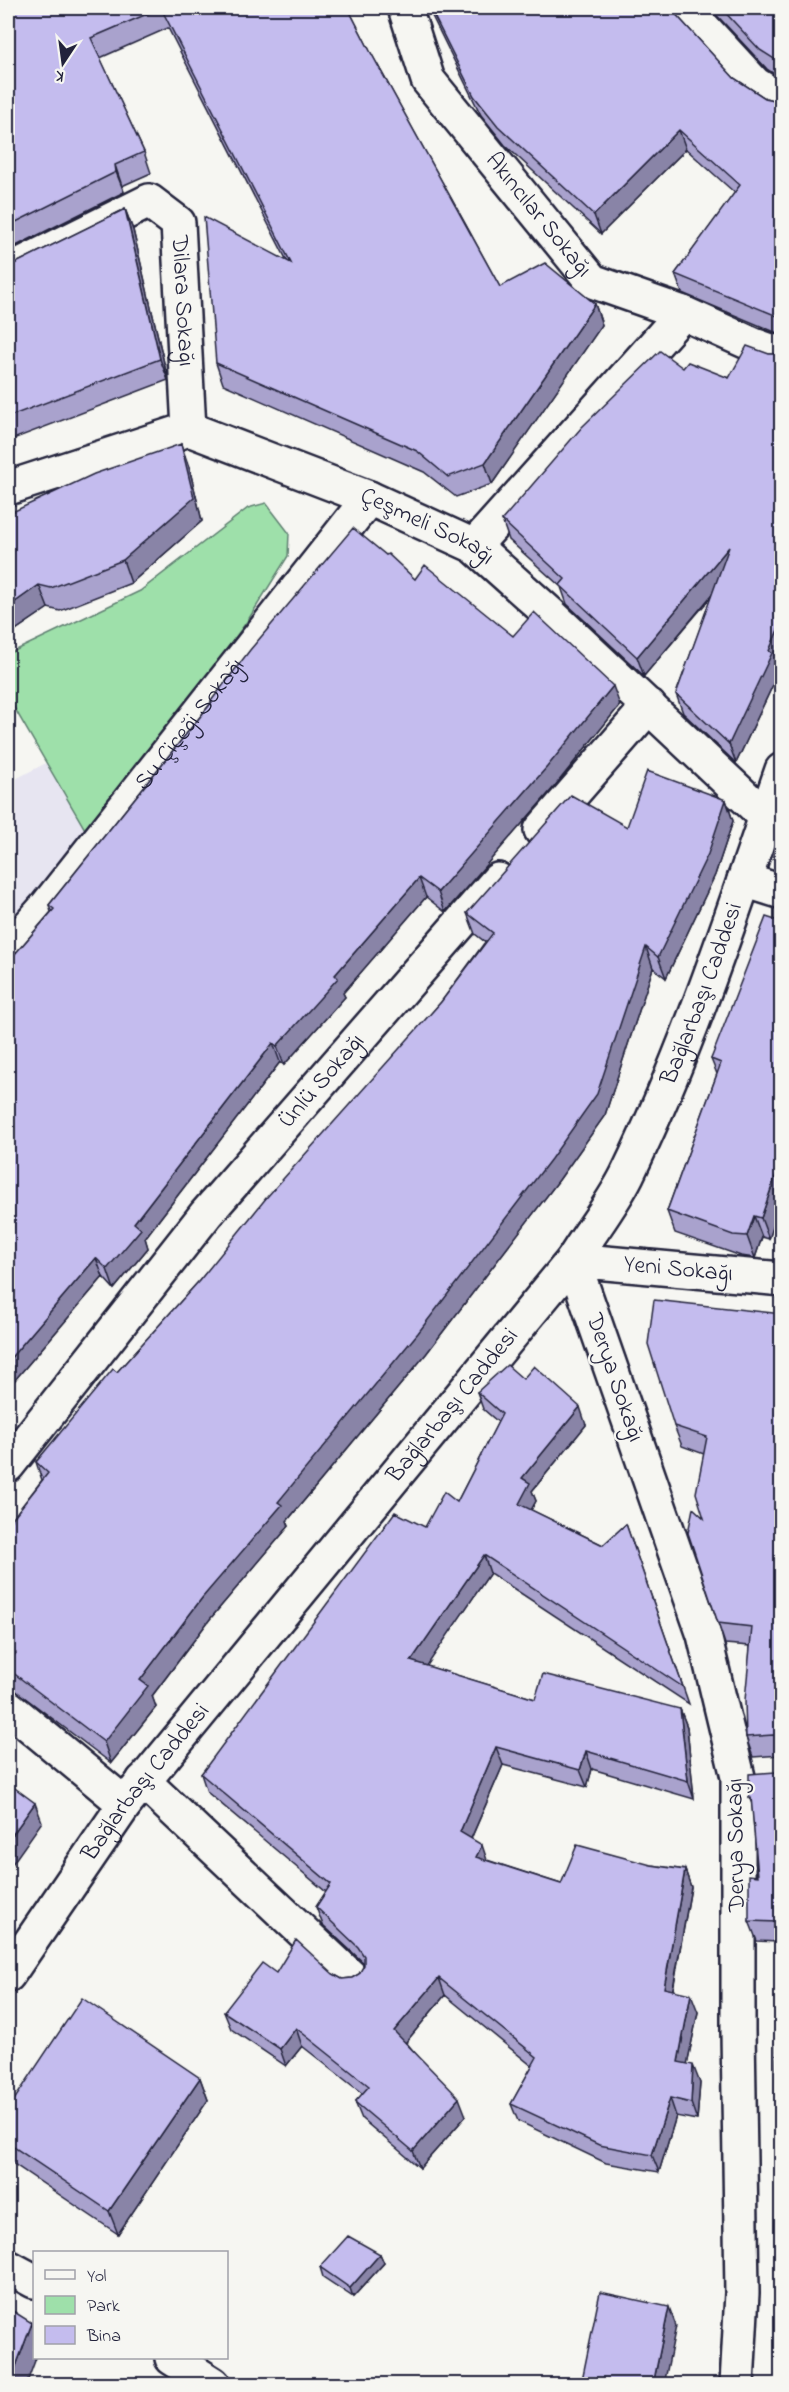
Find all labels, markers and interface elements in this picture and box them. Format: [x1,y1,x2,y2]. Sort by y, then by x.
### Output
north arrow [33,33,93,93]
text: K [52,63,67,88]
street label: Akıncılar Sokağı [476,145,600,285]
street label: Dilara Sokağı [161,234,203,368]
street label: Çeşmeli Sokağı [355,479,502,574]
street label: Su Çiçeği Sokağı [127,650,254,798]
street label: Bağlarbaşı Caddesi [652,898,752,1091]
street label: Ünlü Sokağı [271,1026,374,1137]
street label: Yeni Sokağı [622,1247,734,1292]
street label: Derya Sokağı [574,1308,652,1447]
street label: Bağlarbaşı Caddesi [378,1321,527,1492]
street label: Bağlarbaşı Caddesi [73,1696,219,1869]
street label: Derya Sokağı [718,1778,757,1913]
legend [33,2251,228,2359]
text: Yol [87,2264,107,2290]
text: Park [87,2294,120,2320]
text: Bina [86,2324,121,2350]

